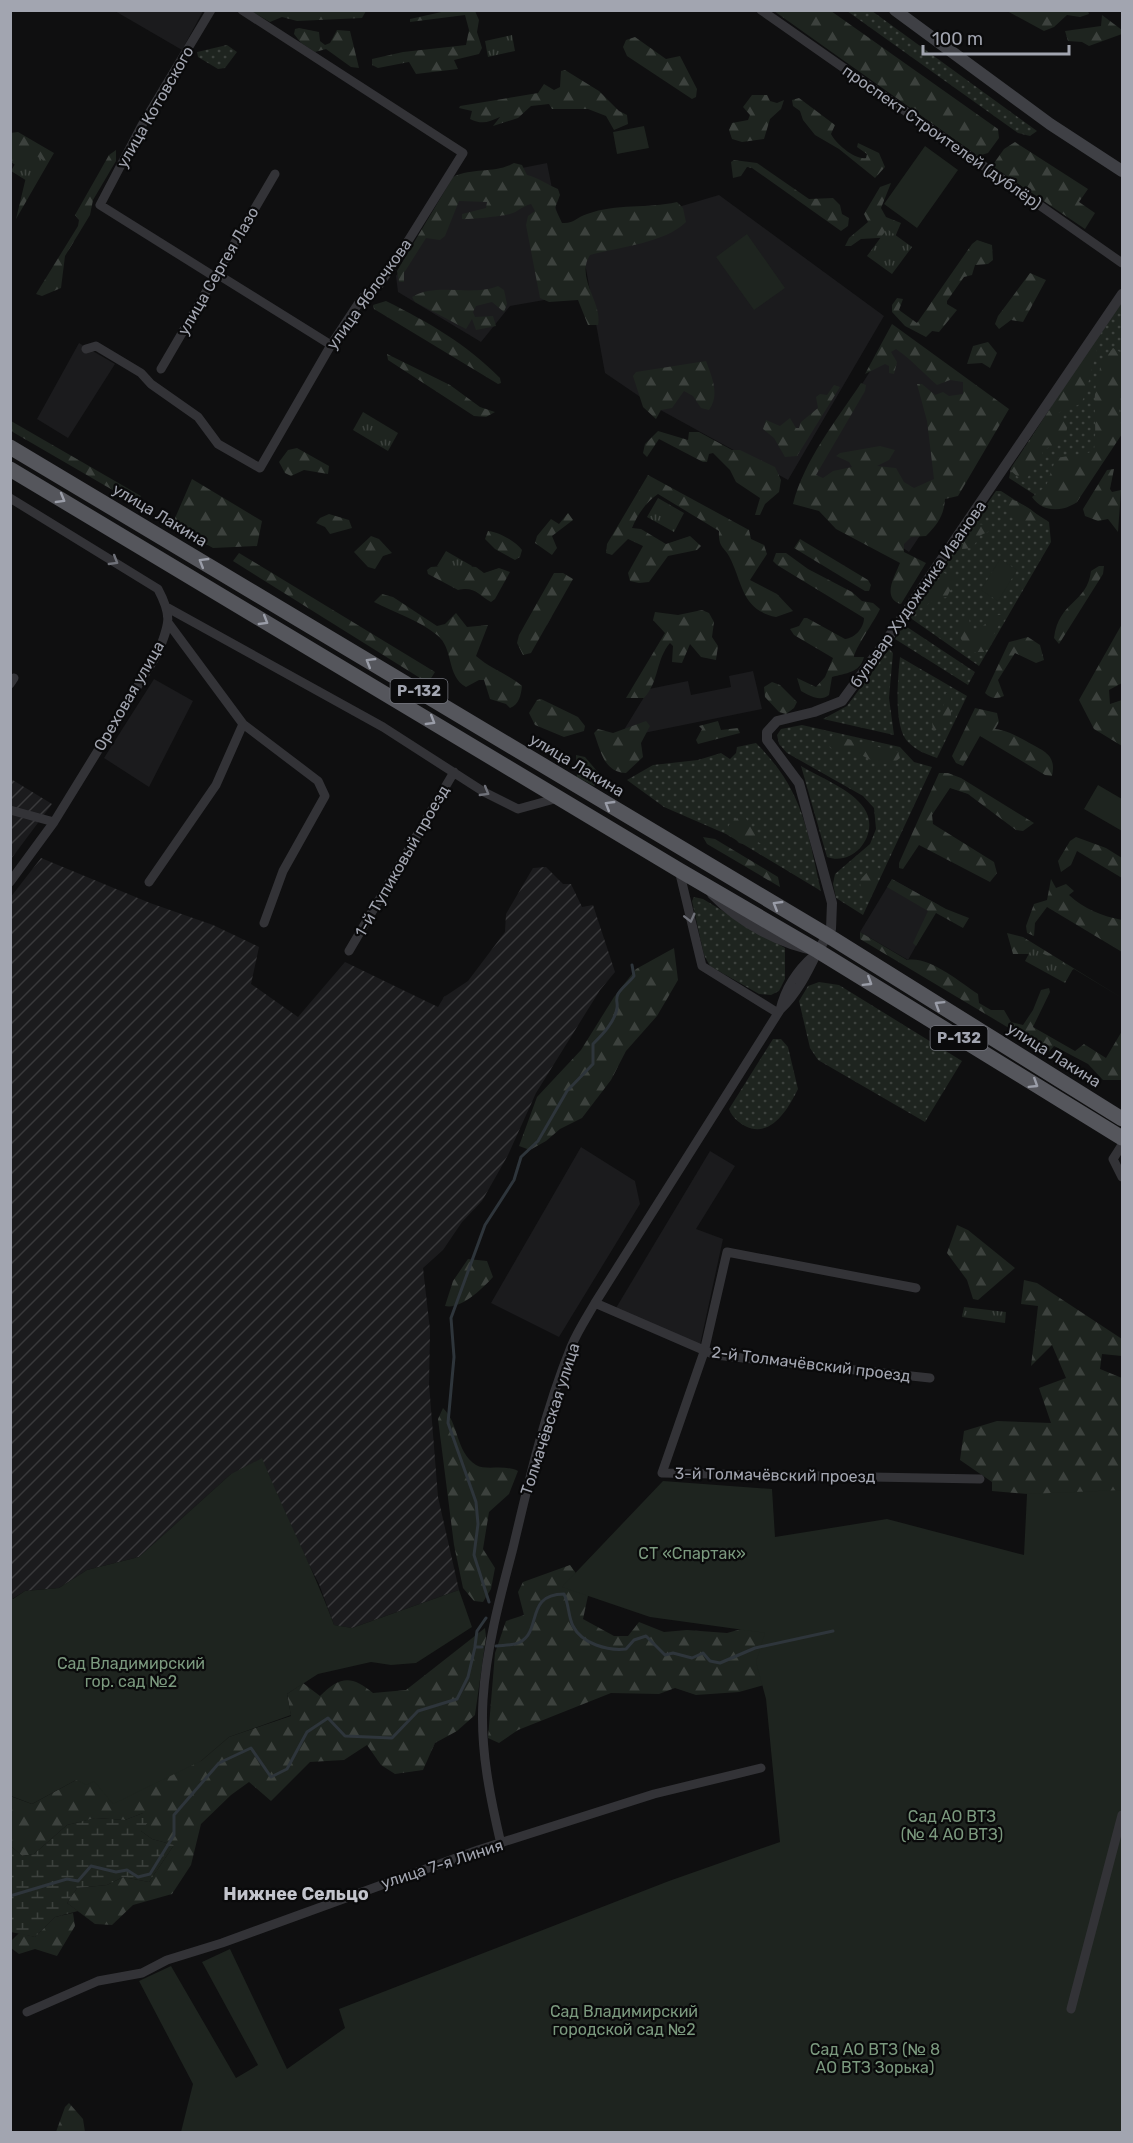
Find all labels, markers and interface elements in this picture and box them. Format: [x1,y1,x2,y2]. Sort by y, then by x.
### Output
scale bar [923,18,1068,56]
text: 100 m [932,28,983,50]
street label: улица Котовского [112,43,198,171]
street label: проспект Строителей (дублёр) [839,61,1045,213]
street label: улица Сергея Лазо [174,204,262,338]
street label: улица Яблочкова [322,235,416,353]
street label: улица Лакина [109,479,211,551]
one-way arrow [55,492,65,503]
street label: бульвар Художника Иванова [846,497,990,691]
one-way arrow [108,554,118,566]
one-way arrow [199,558,209,569]
one-way arrow [258,613,268,625]
street label: Ореховая улица [90,638,168,754]
one-way arrow [366,658,376,670]
road number: Р-132 [390,679,448,703]
one-way arrow [425,714,435,726]
street label: улица Лакина [526,729,628,801]
street label: 1-й Тупиковый проезд [351,782,453,940]
one-way arrow [479,785,489,796]
one-way arrow [605,801,616,813]
one-way arrow [773,901,783,912]
one-way arrow [683,913,696,923]
one-way arrow [862,974,872,986]
one-way arrow [935,1002,946,1013]
street label: улица Лакина [1004,1019,1104,1091]
road number: Р-132 [930,1026,988,1050]
one-way arrow [1028,1076,1038,1088]
street label: Толмачёвская улица [516,1340,584,1498]
street label: 2-й Толмачёвский проезд [710,1342,912,1386]
street label: 3-й Толмачёвский проезд [674,1464,876,1486]
park label: СТ «Спартак» [638,1544,746,1563]
park label: Сад Владимирский гор. сад №2 [57,1654,205,1691]
park label: Сад АО ВТЗ (№ 4 АО ВТЗ) [901,1807,1003,1844]
street label: улица 7-я Линия [379,1835,505,1893]
district label: Нижнее Сельцо [223,1883,369,1905]
park label: Сад Владимирский городской сад №2 [550,2002,698,2039]
park label: Сад АО ВТЗ (№ 8 АО ВТЗ Зорька) [810,2040,940,2077]

